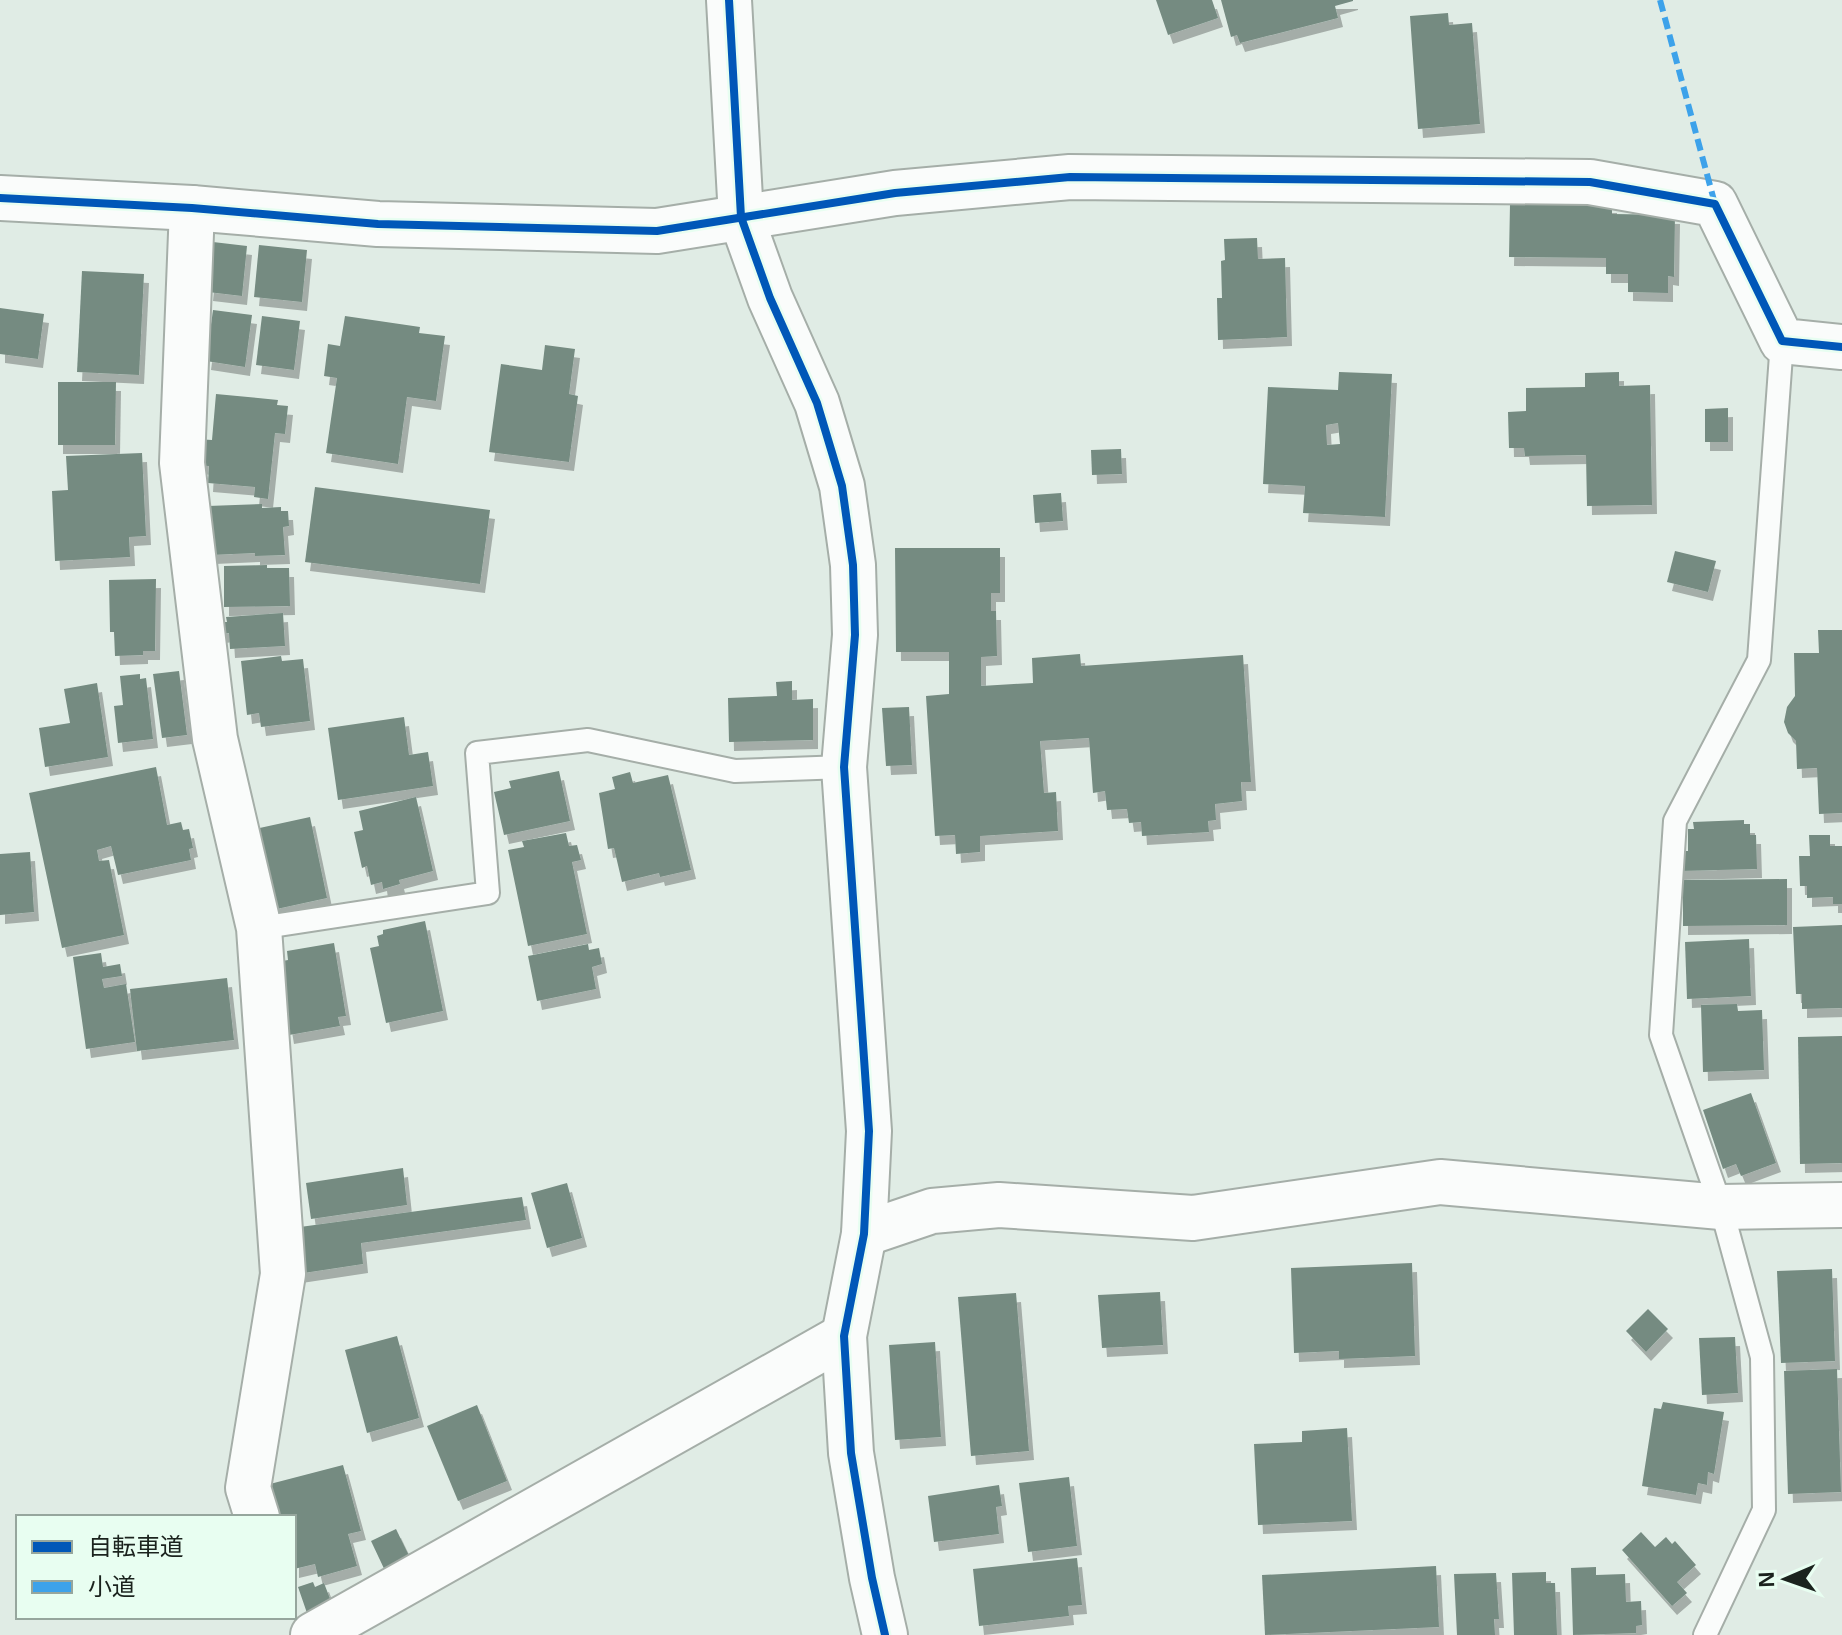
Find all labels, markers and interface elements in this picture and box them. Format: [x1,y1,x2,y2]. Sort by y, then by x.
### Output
legend [16,1515,296,1619]
text: 自転車道 [88,1533,184,1560]
north arrow [1746,1539,1826,1619]
text: N [1754,1571,1779,1588]
text: 小道 [88,1573,136,1600]

